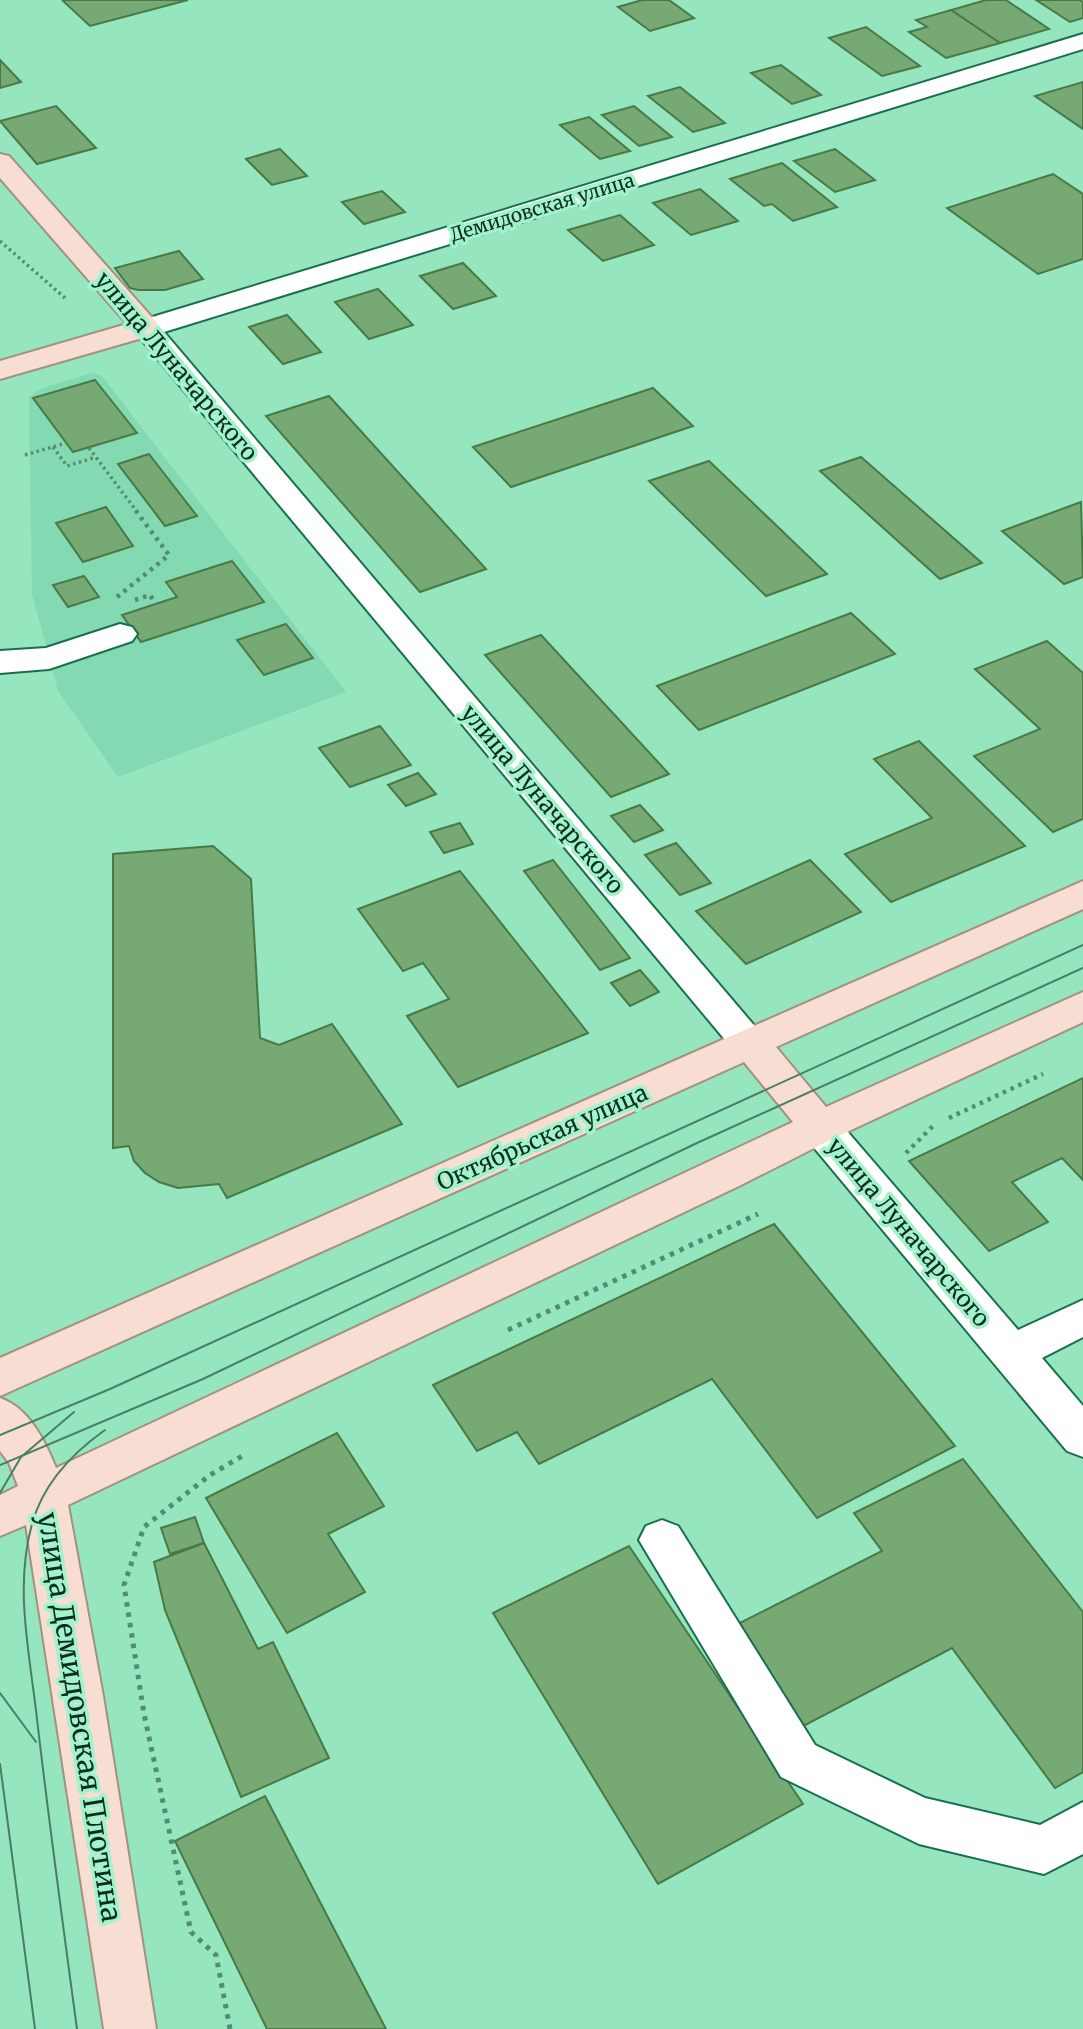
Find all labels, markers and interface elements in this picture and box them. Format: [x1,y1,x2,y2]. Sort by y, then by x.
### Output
street label: Демидовская улица [447,168,637,246]
street label: улица Луначарского [89,266,265,466]
street label: улица Луначарского [455,699,631,899]
street label: Октябрьская улица [432,1077,652,1197]
street label: улица Луначарского [821,1132,997,1332]
street label: улица Демидовская Плотина [30,1510,130,1924]

